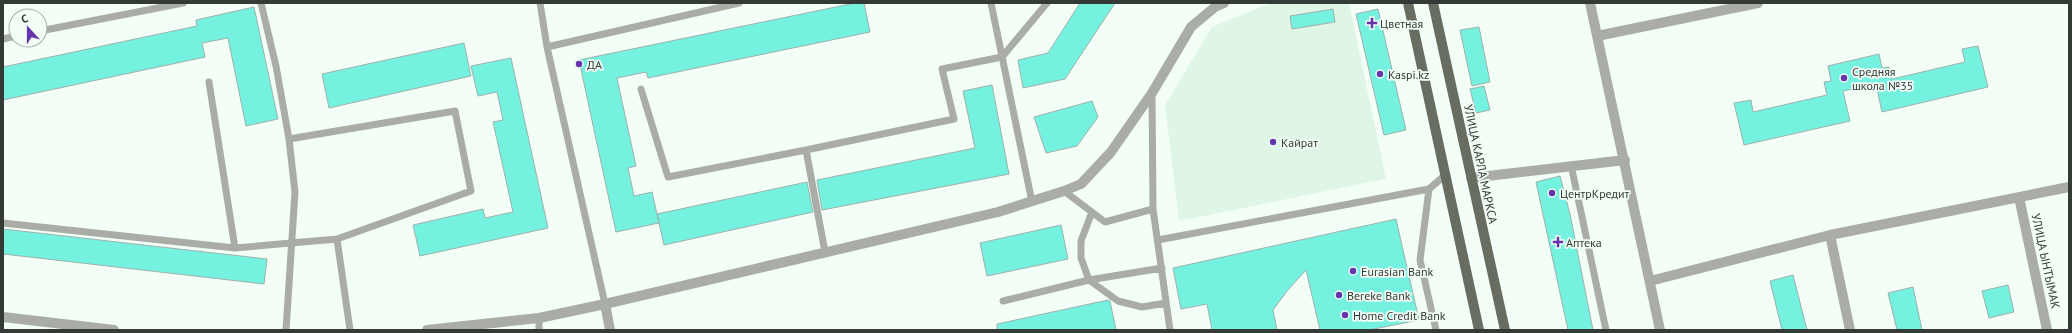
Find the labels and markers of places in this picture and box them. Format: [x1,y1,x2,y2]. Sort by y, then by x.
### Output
place label: Цветная [1380,16,1423,31]
marker: Цветная [1367,18,1377,28]
place label: ДА [587,57,602,72]
marker: ДА [574,59,584,69]
place label: Средняя школа №35 [1852,64,1913,93]
place label: Kaspi.kz [1388,67,1429,82]
marker: Kaspi.kz [1375,69,1385,79]
marker: Средняя школа №35 [1839,73,1849,83]
place label: Кайрат [1281,135,1318,150]
marker: Кайрат [1268,137,1278,147]
place label: ЦентрКредит [1560,186,1630,201]
marker: ЦентрКредит [1547,188,1557,198]
place label: Аптека [1566,235,1602,250]
marker: Аптека [1553,237,1563,247]
place label: Eurasian Bank [1361,264,1433,279]
marker: Eurasian Bank [1348,266,1358,276]
place label: Bereke Bank [1347,288,1411,303]
marker: Bereke Bank [1334,290,1344,300]
place label: Home Credit Bank [1353,308,1446,323]
marker: Home Credit Bank [1340,310,1350,320]

